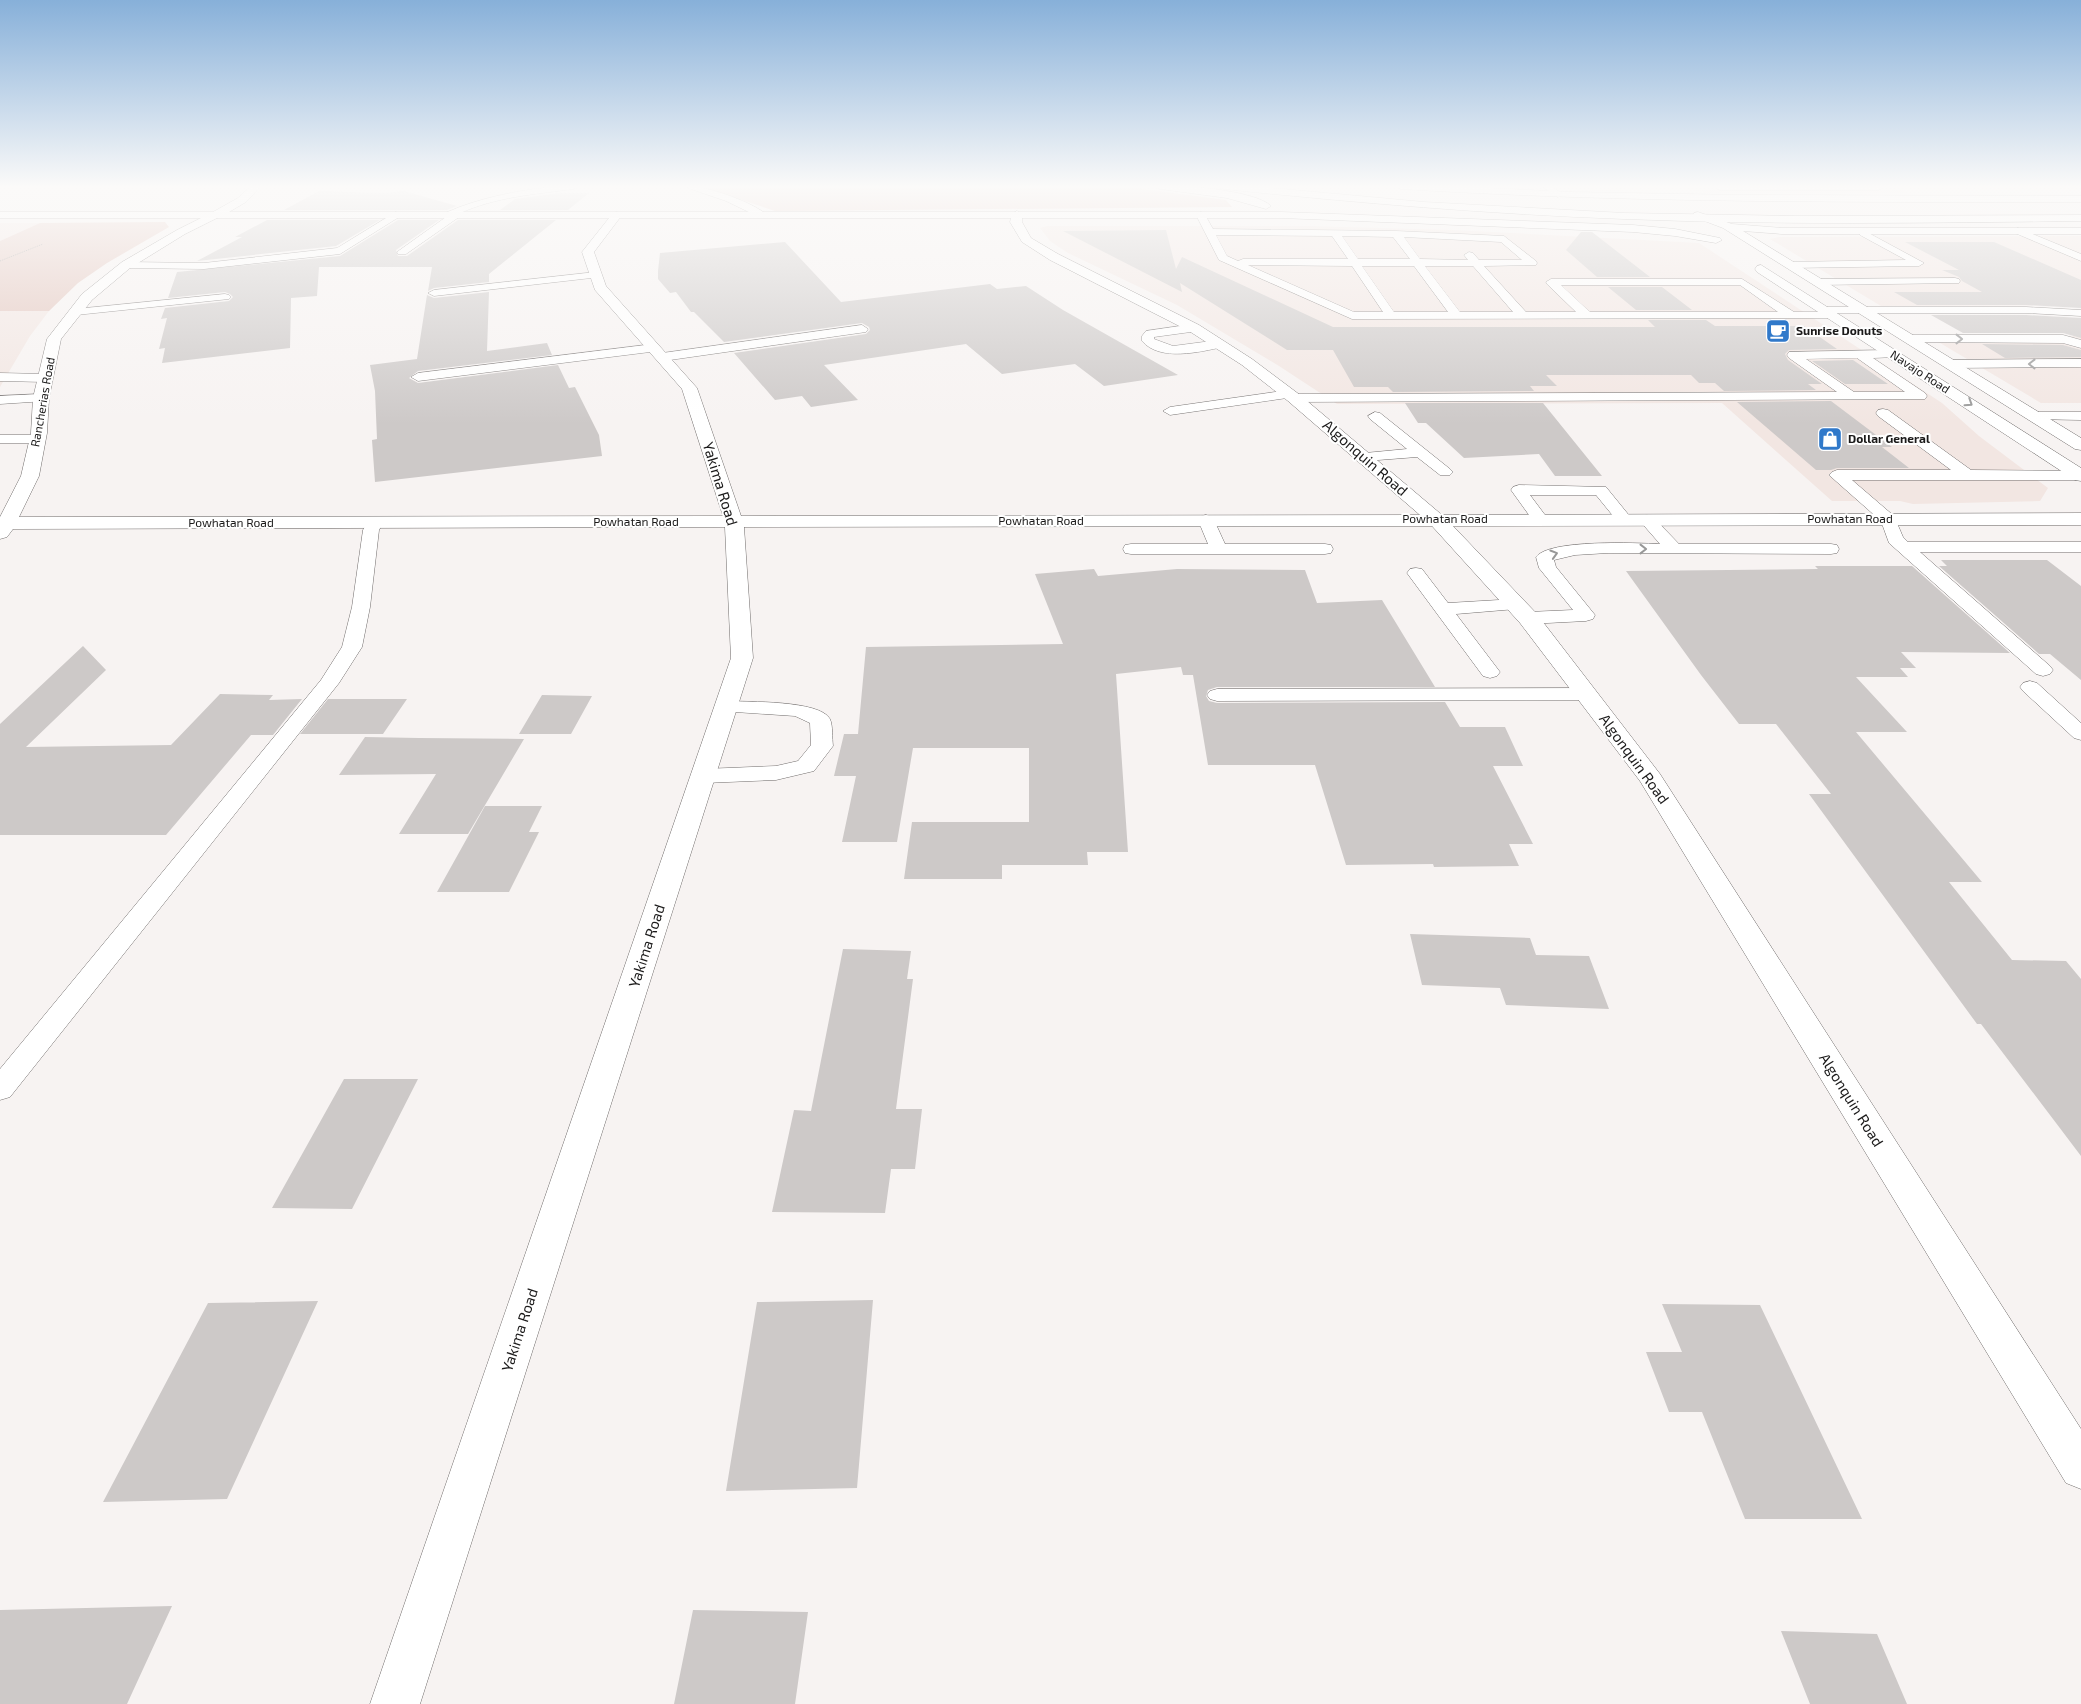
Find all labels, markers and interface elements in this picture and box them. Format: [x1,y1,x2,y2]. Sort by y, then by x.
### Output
cafe icon: Sunrise Donuts [1765,318,1791,344]
place label: Sunrise Donuts [1796,323,1882,337]
one-way arrow [1956,334,1963,344]
street label: Navajo Road [1888,347,1953,396]
street label: Rancherias Road [27,356,57,448]
one-way arrow [2028,359,2036,369]
one-way arrow [1963,397,1972,406]
street label: Algonquin Road [1319,415,1412,499]
shop icon: Dollar General [1817,426,1843,452]
place label: Dollar General [1848,431,1930,445]
street label: Yakima Road [700,440,742,528]
street label: Powhatan Road [1402,511,1488,525]
street label: Powhatan Road [1807,511,1893,525]
street label: Powhatan Road [998,513,1084,527]
street label: Powhatan Road [593,514,679,528]
street label: Powhatan Road [188,515,274,529]
one-way arrow [1640,544,1648,554]
one-way arrow [1549,549,1557,559]
street label: Algonquin Road [1596,710,1673,807]
street label: Yakima Road [624,902,668,990]
street label: Algonquin Road [1816,1049,1888,1150]
street label: Yakima Road [497,1286,541,1374]

